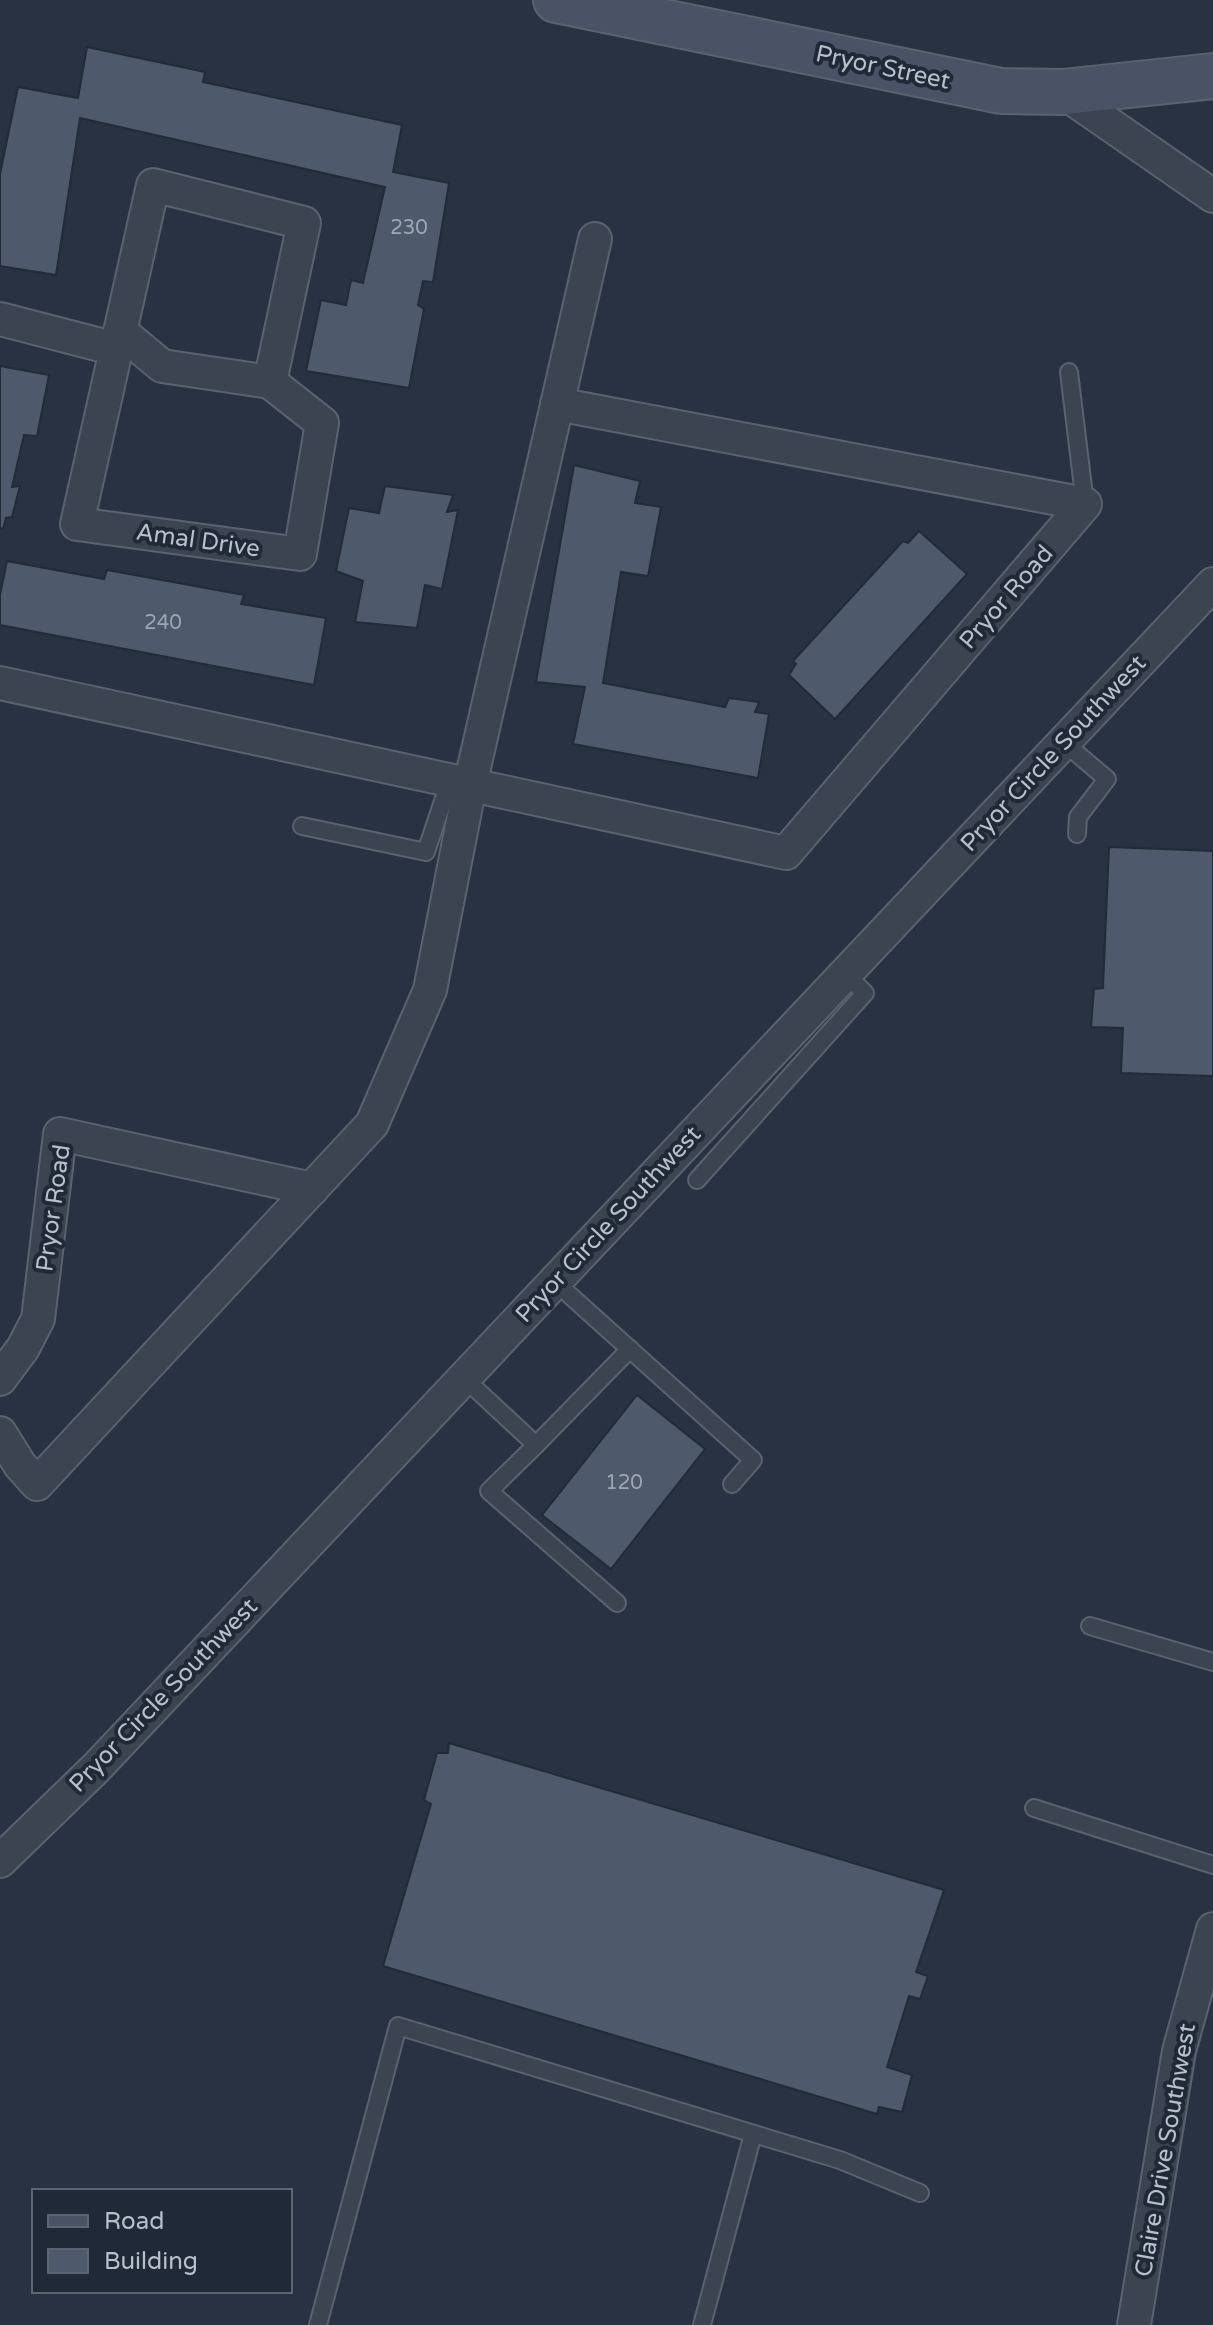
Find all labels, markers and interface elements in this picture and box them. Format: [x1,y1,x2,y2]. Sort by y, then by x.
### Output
street label: Pryor Street [813,39,953,96]
house number: 230 [390,216,428,240]
street label: Amal Drive [134,517,262,564]
street label: Pryor Road [953,539,1059,655]
house number: 240 [144,611,182,635]
street label: Pryor Circle Southwest [955,649,1152,858]
street label: Pryor Circle Southwest [510,1120,707,1329]
street label: Pryor Road [30,1143,77,1274]
house number: 120 [605,1471,643,1495]
street label: Pryor Circle Southwest [63,1592,264,1798]
street label: Claire Drive Southwest [1129,2021,1202,2279]
legend [32,2189,292,2293]
text: Road [104,2207,164,2236]
text: Building [104,2247,198,2276]

